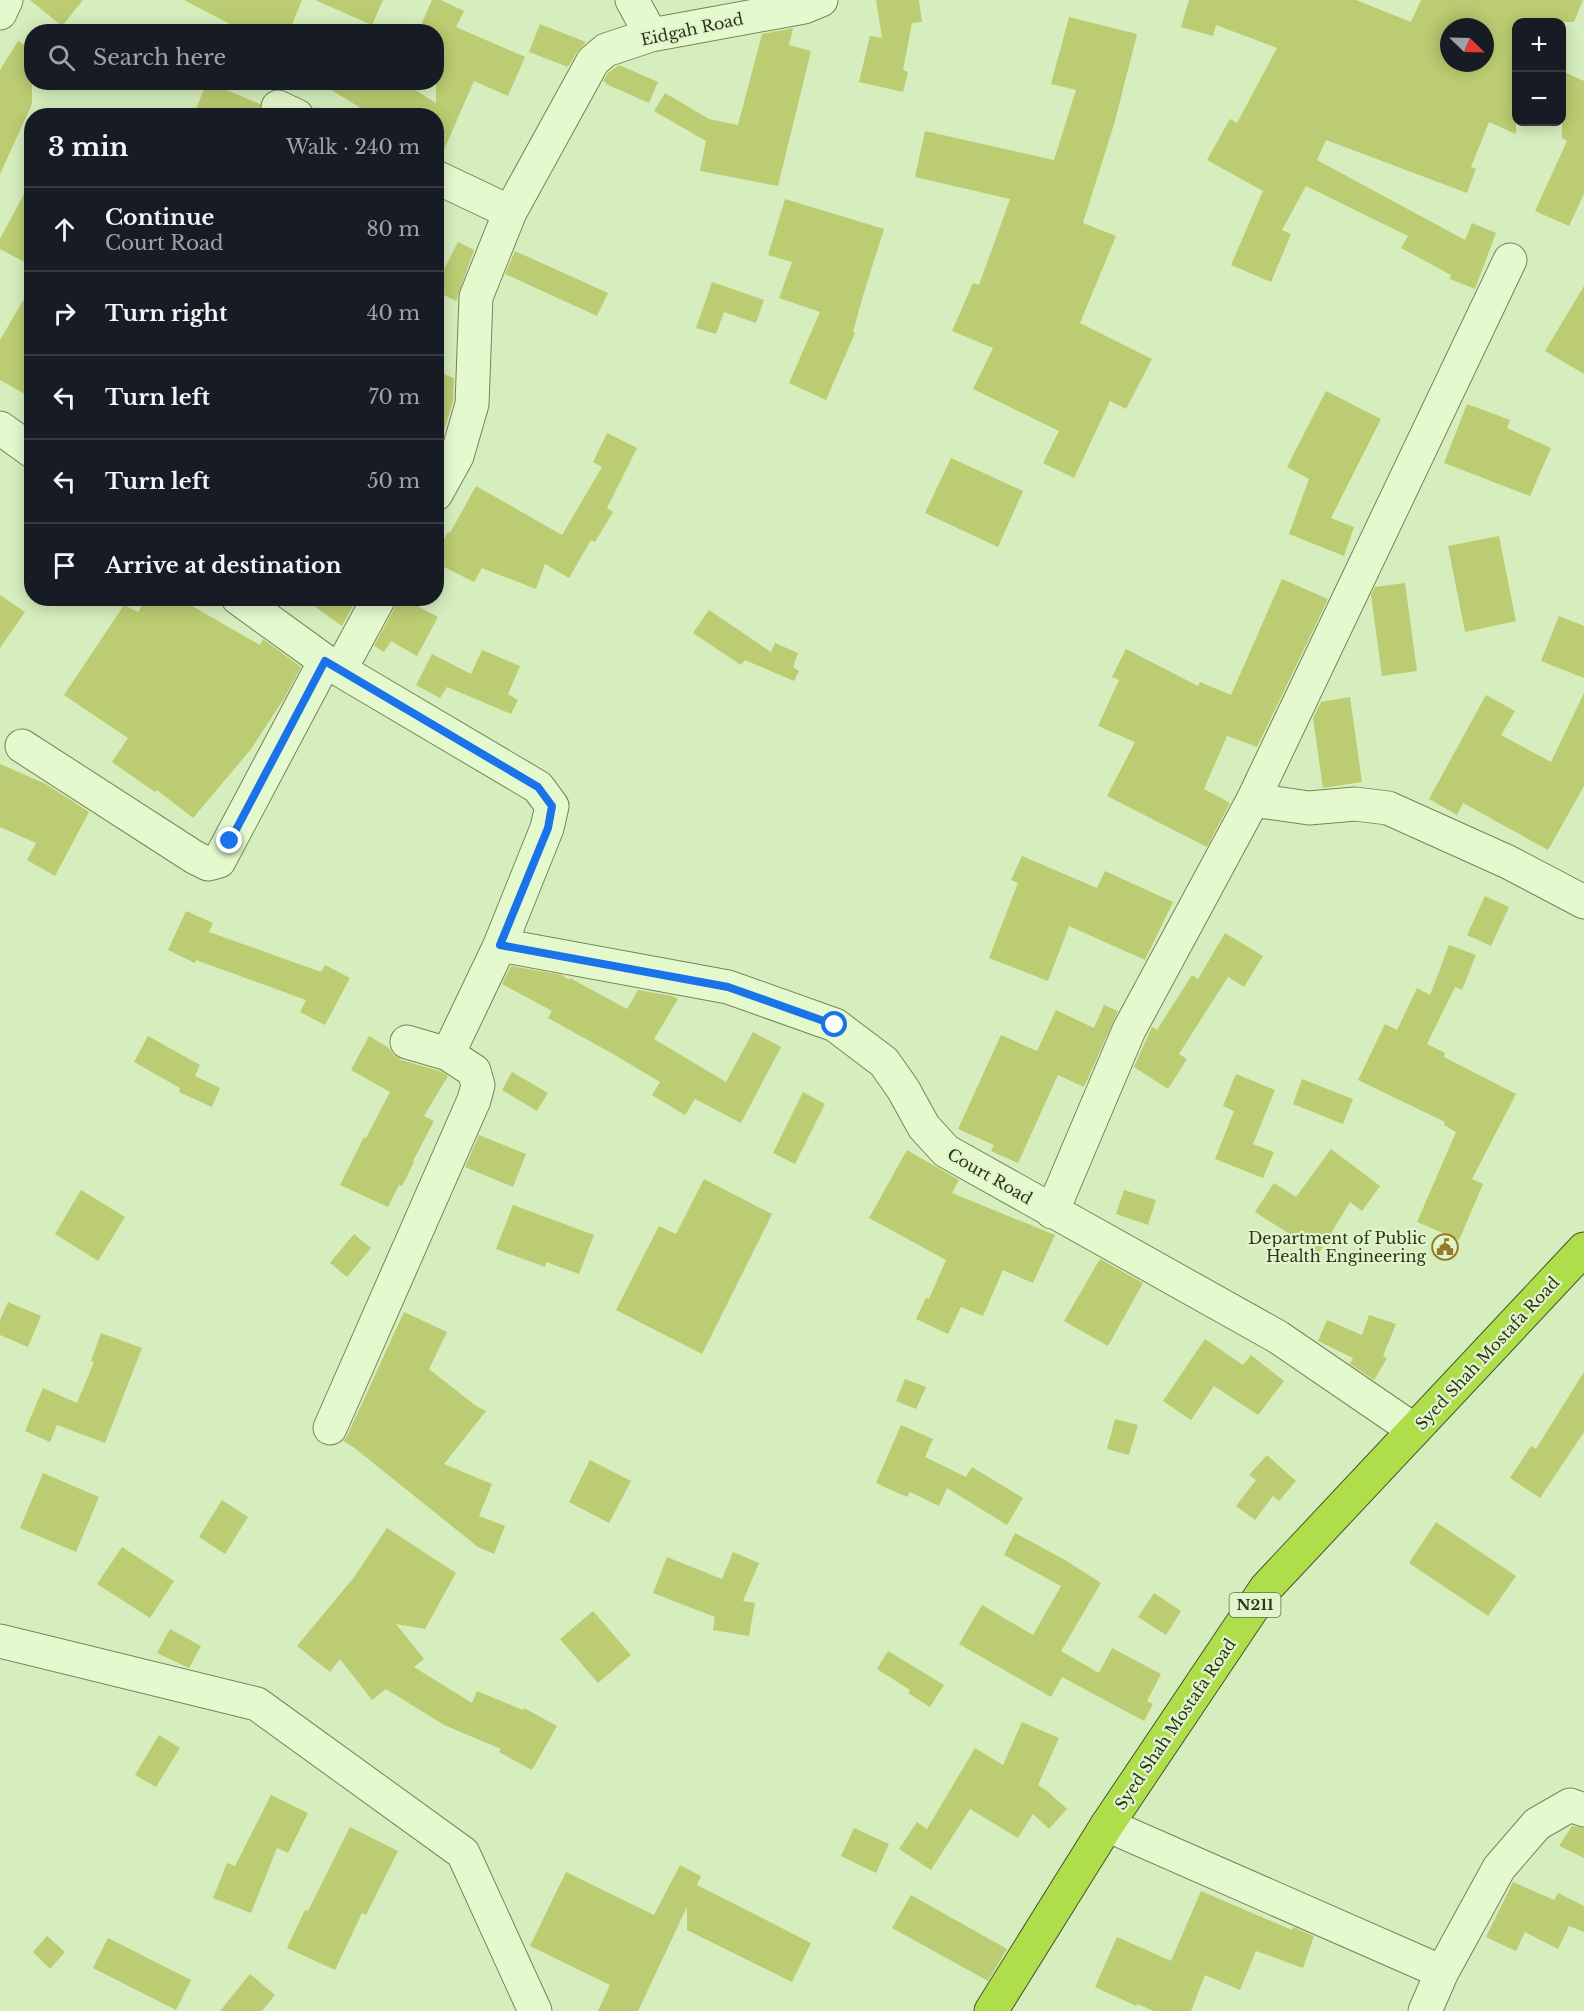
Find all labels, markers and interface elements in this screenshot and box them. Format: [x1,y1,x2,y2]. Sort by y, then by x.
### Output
street label: Eidgah Road [639,8,745,50]
north arrow [1440,18,1494,72]
map controls [1512,18,1566,126]
button: + [1512,18,1566,72]
search box [24,24,444,90]
icon: search [45,41,78,74]
text: Search here [93,44,226,71]
button: − [1512,72,1566,126]
text: 3 min [48,131,129,163]
text: Walk · 240 m [286,135,420,159]
text: Continue [105,204,214,231]
icon: ahead [48,213,81,246]
text: 80 m [366,217,420,241]
text: Court Road [105,231,224,255]
icon: right [48,297,81,330]
text: Turn right [105,300,227,327]
text: 40 m [367,301,420,325]
icon: left [48,381,81,414]
text: Turn left [105,384,210,411]
text: 70 m [368,385,420,409]
icon: left [48,465,81,498]
text: Turn left [105,468,210,495]
text: 50 m [367,469,420,493]
icon: arrive [48,549,81,582]
text: Arrive at destination [105,552,342,579]
route end [216,827,242,853]
route start [821,1011,847,1037]
street label: Court Road [944,1144,1036,1208]
place label: Department of Public Health Engineering [1248,1228,1426,1266]
public building icon: Department of Public Health Engineering [1430,1232,1460,1262]
street label: Syed Shah Mostafa Road [1411,1272,1563,1434]
road number: N211 [1230,1593,1280,1617]
street label: Syed Shah Mostafa Road [1110,1634,1240,1813]

